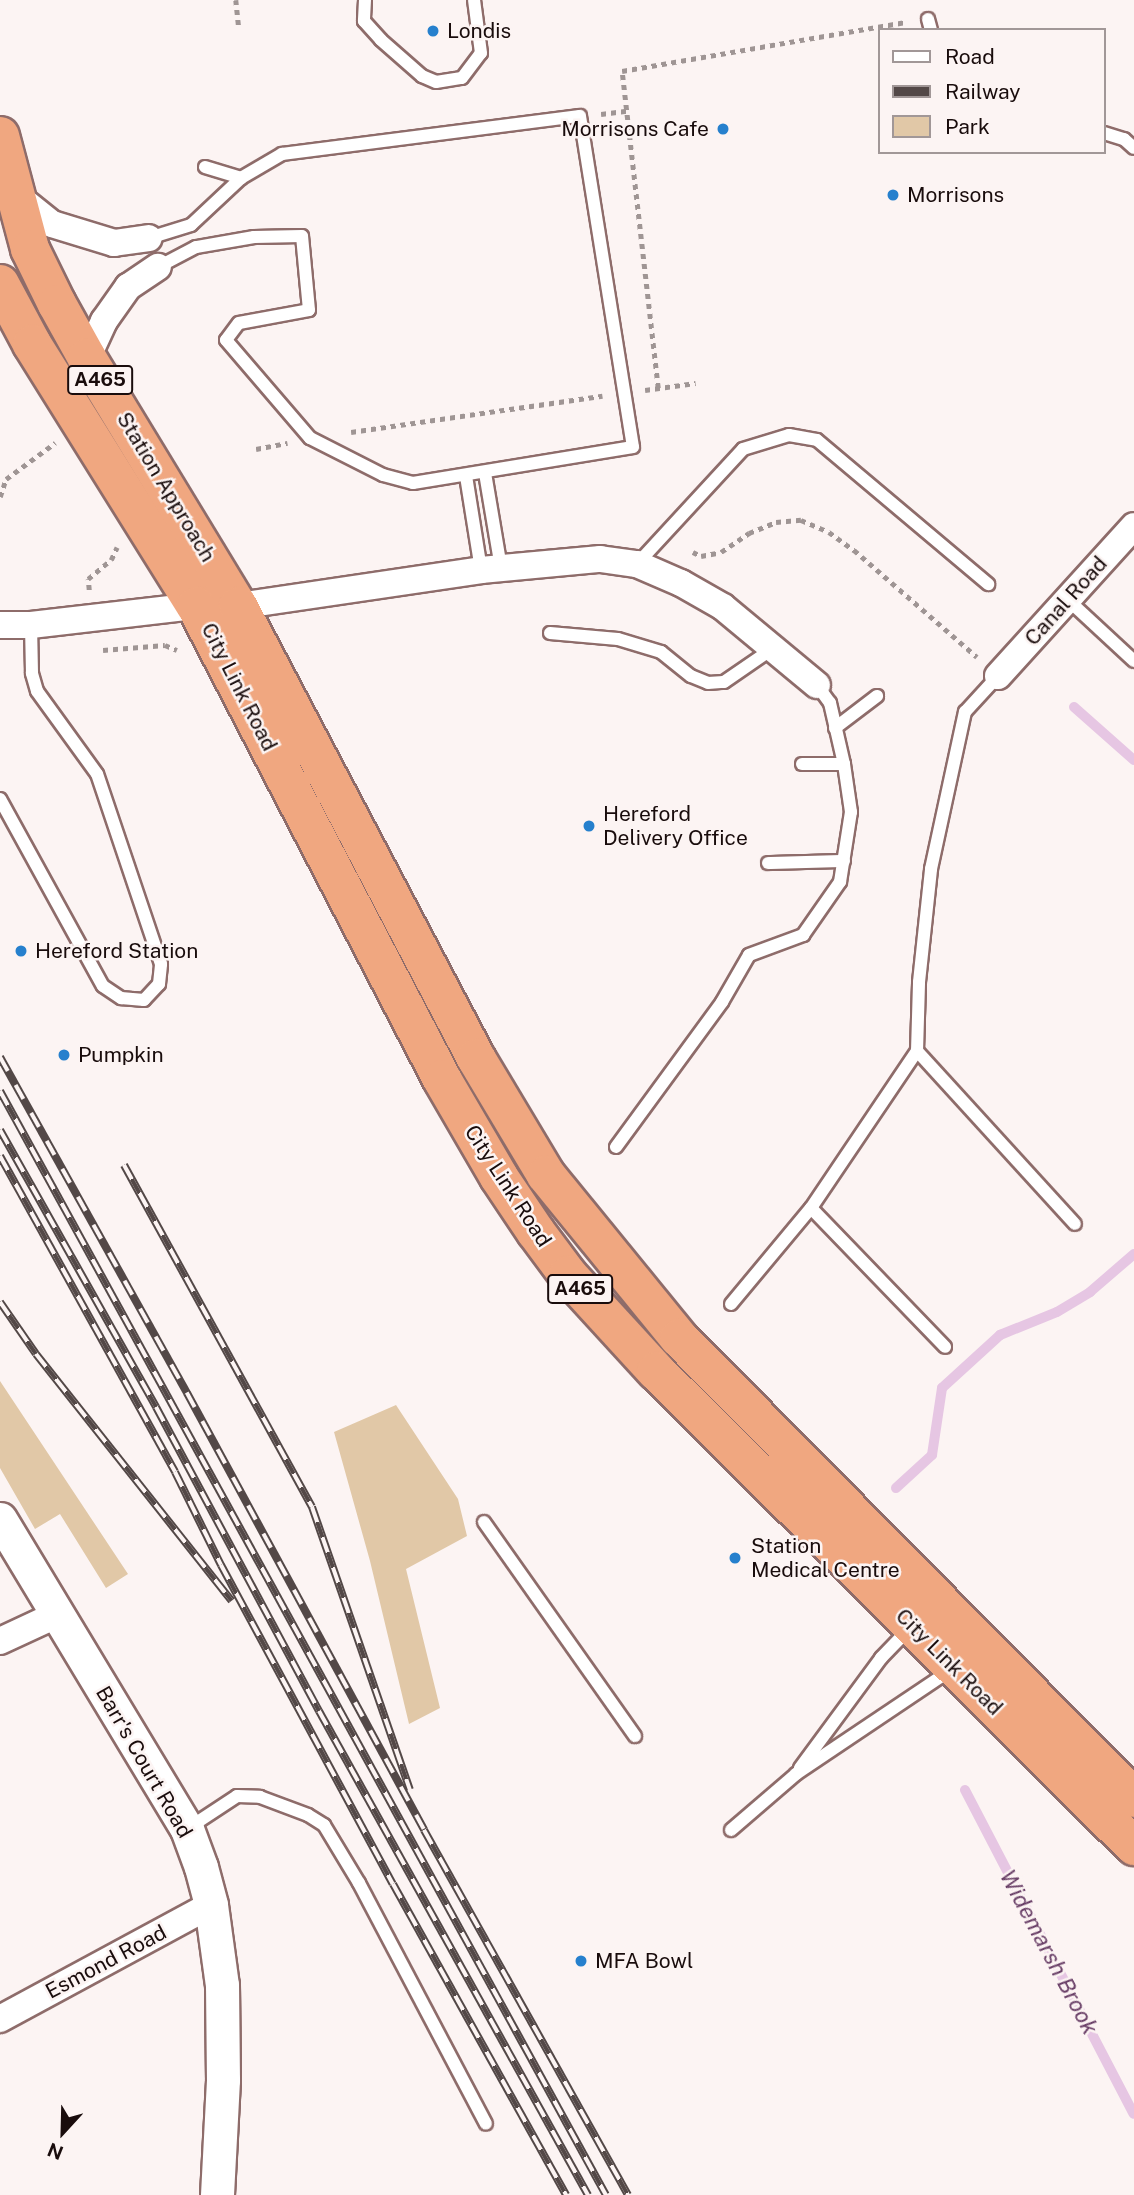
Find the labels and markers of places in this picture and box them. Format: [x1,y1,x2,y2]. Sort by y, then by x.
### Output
place label: Londis [447,18,511,44]
marker: Londis [425,23,441,39]
place label: Morrisons Cafe [561,116,709,142]
marker: Morrisons Cafe [715,121,731,137]
place label: Morrisons [907,182,1004,208]
marker: Morrisons [885,187,901,203]
place label: Hereford Delivery Office [603,801,748,851]
marker: Hereford Delivery Office [581,818,597,834]
place label: Hereford Station [35,938,198,964]
marker: Hereford Station [13,943,29,959]
place label: Pumpkin [78,1042,164,1068]
marker: Pumpkin [56,1047,72,1063]
place label: Station Medical Centre [751,1533,900,1583]
marker: Station Medical Centre [725,1548,745,1568]
place label: MFA Bowl [595,1948,693,1974]
marker: MFA Bowl [573,1953,589,1969]

